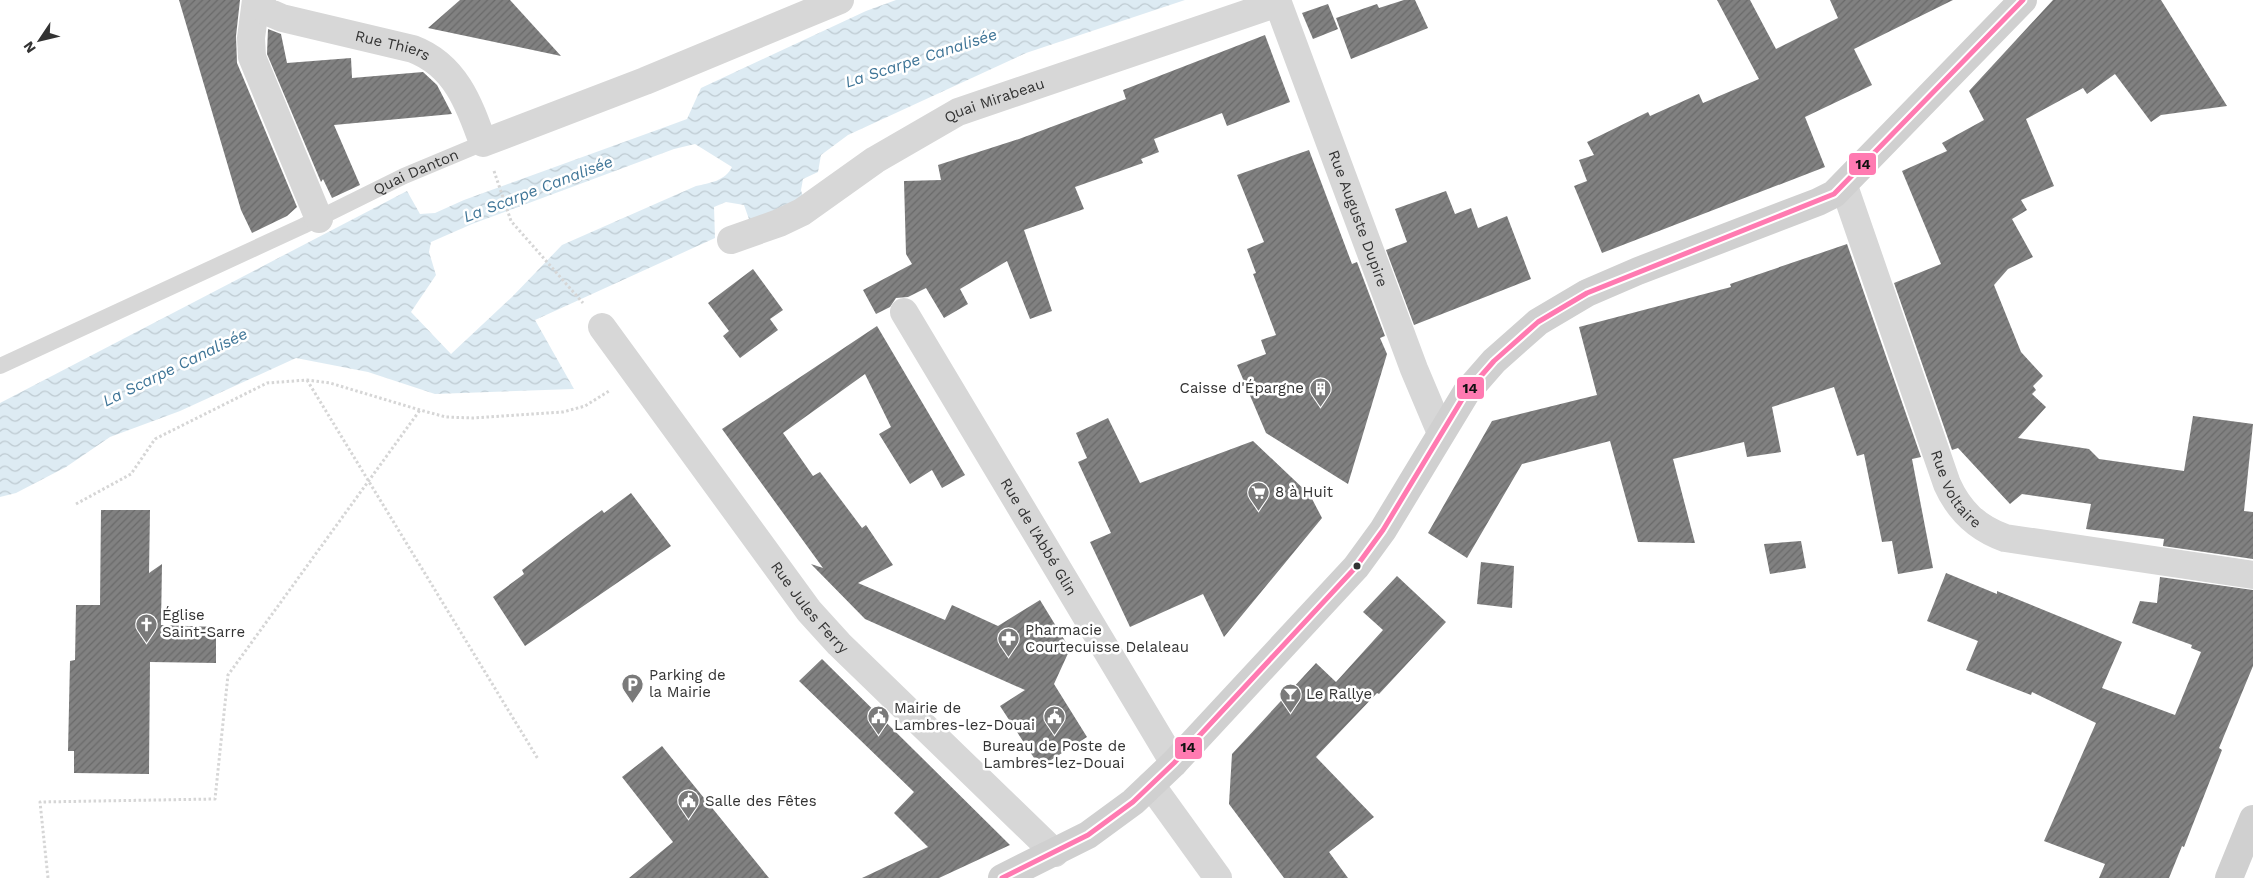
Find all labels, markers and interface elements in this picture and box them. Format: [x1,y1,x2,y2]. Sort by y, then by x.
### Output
north arrow [15,15,65,65]
water label: La Scarpe Canalisée [843,24,999,92]
street label: Rue Thiers [353,27,434,65]
text: N [20,39,39,56]
street label: Quai Mirabeau [941,74,1047,127]
street label: Quai Danton [370,145,461,199]
street label: Rue Auguste Dupire [1325,148,1392,290]
water label: La Scarpe Canalisée [461,152,615,226]
line badge: 14 [1848,152,1877,176]
text: 14 [1855,156,1871,172]
water label: La Scarpe Canalisée [100,324,250,410]
building icon: Caisse d'Épargne [1308,376,1332,407]
line badge: 14 [1456,376,1485,400]
place label: Caisse d'Épargne [1180,379,1304,397]
text: 14 [1462,380,1478,396]
street label: Rue Voltaire [1927,448,1985,532]
street label: Rue de l'Abbé Glin [997,475,1081,599]
supermarket icon: 8 à Huit [1247,480,1271,511]
place label: 8 à Huit [1275,483,1334,501]
street label: Rue Jules Ferry [767,558,852,657]
unlabelled marker [1352,561,1362,571]
place label: Église Saint-Sarre [162,606,245,641]
church icon: Église Saint-Sarre [134,612,158,643]
place label: Pharmacie Courtecuisse Delaleau [1025,621,1189,656]
pharmacy icon: Pharmacie Courtecuisse Delaleau [997,627,1021,658]
place label: Parking de la Mairie [649,666,726,701]
parking icon: Parking de la Mairie [621,672,645,703]
bar icon: Le Rallye [1278,682,1302,713]
place label: Le Rallye [1306,685,1372,703]
place label: Mairie de Lambres-lez-Douai [894,699,1035,734]
public building icon: Mairie de Lambres-lez-Douai [866,705,890,736]
public building icon: Bureau de Poste de Lambres-lez-Douai [1042,705,1066,736]
line badge: 14 [1174,736,1203,760]
place label: Bureau de Poste de Lambres-lez-Douai [982,737,1126,772]
text: 14 [1180,739,1196,755]
public building icon: Salle des Fêtes [677,789,701,820]
place label: Salle des Fêtes [705,792,817,810]

